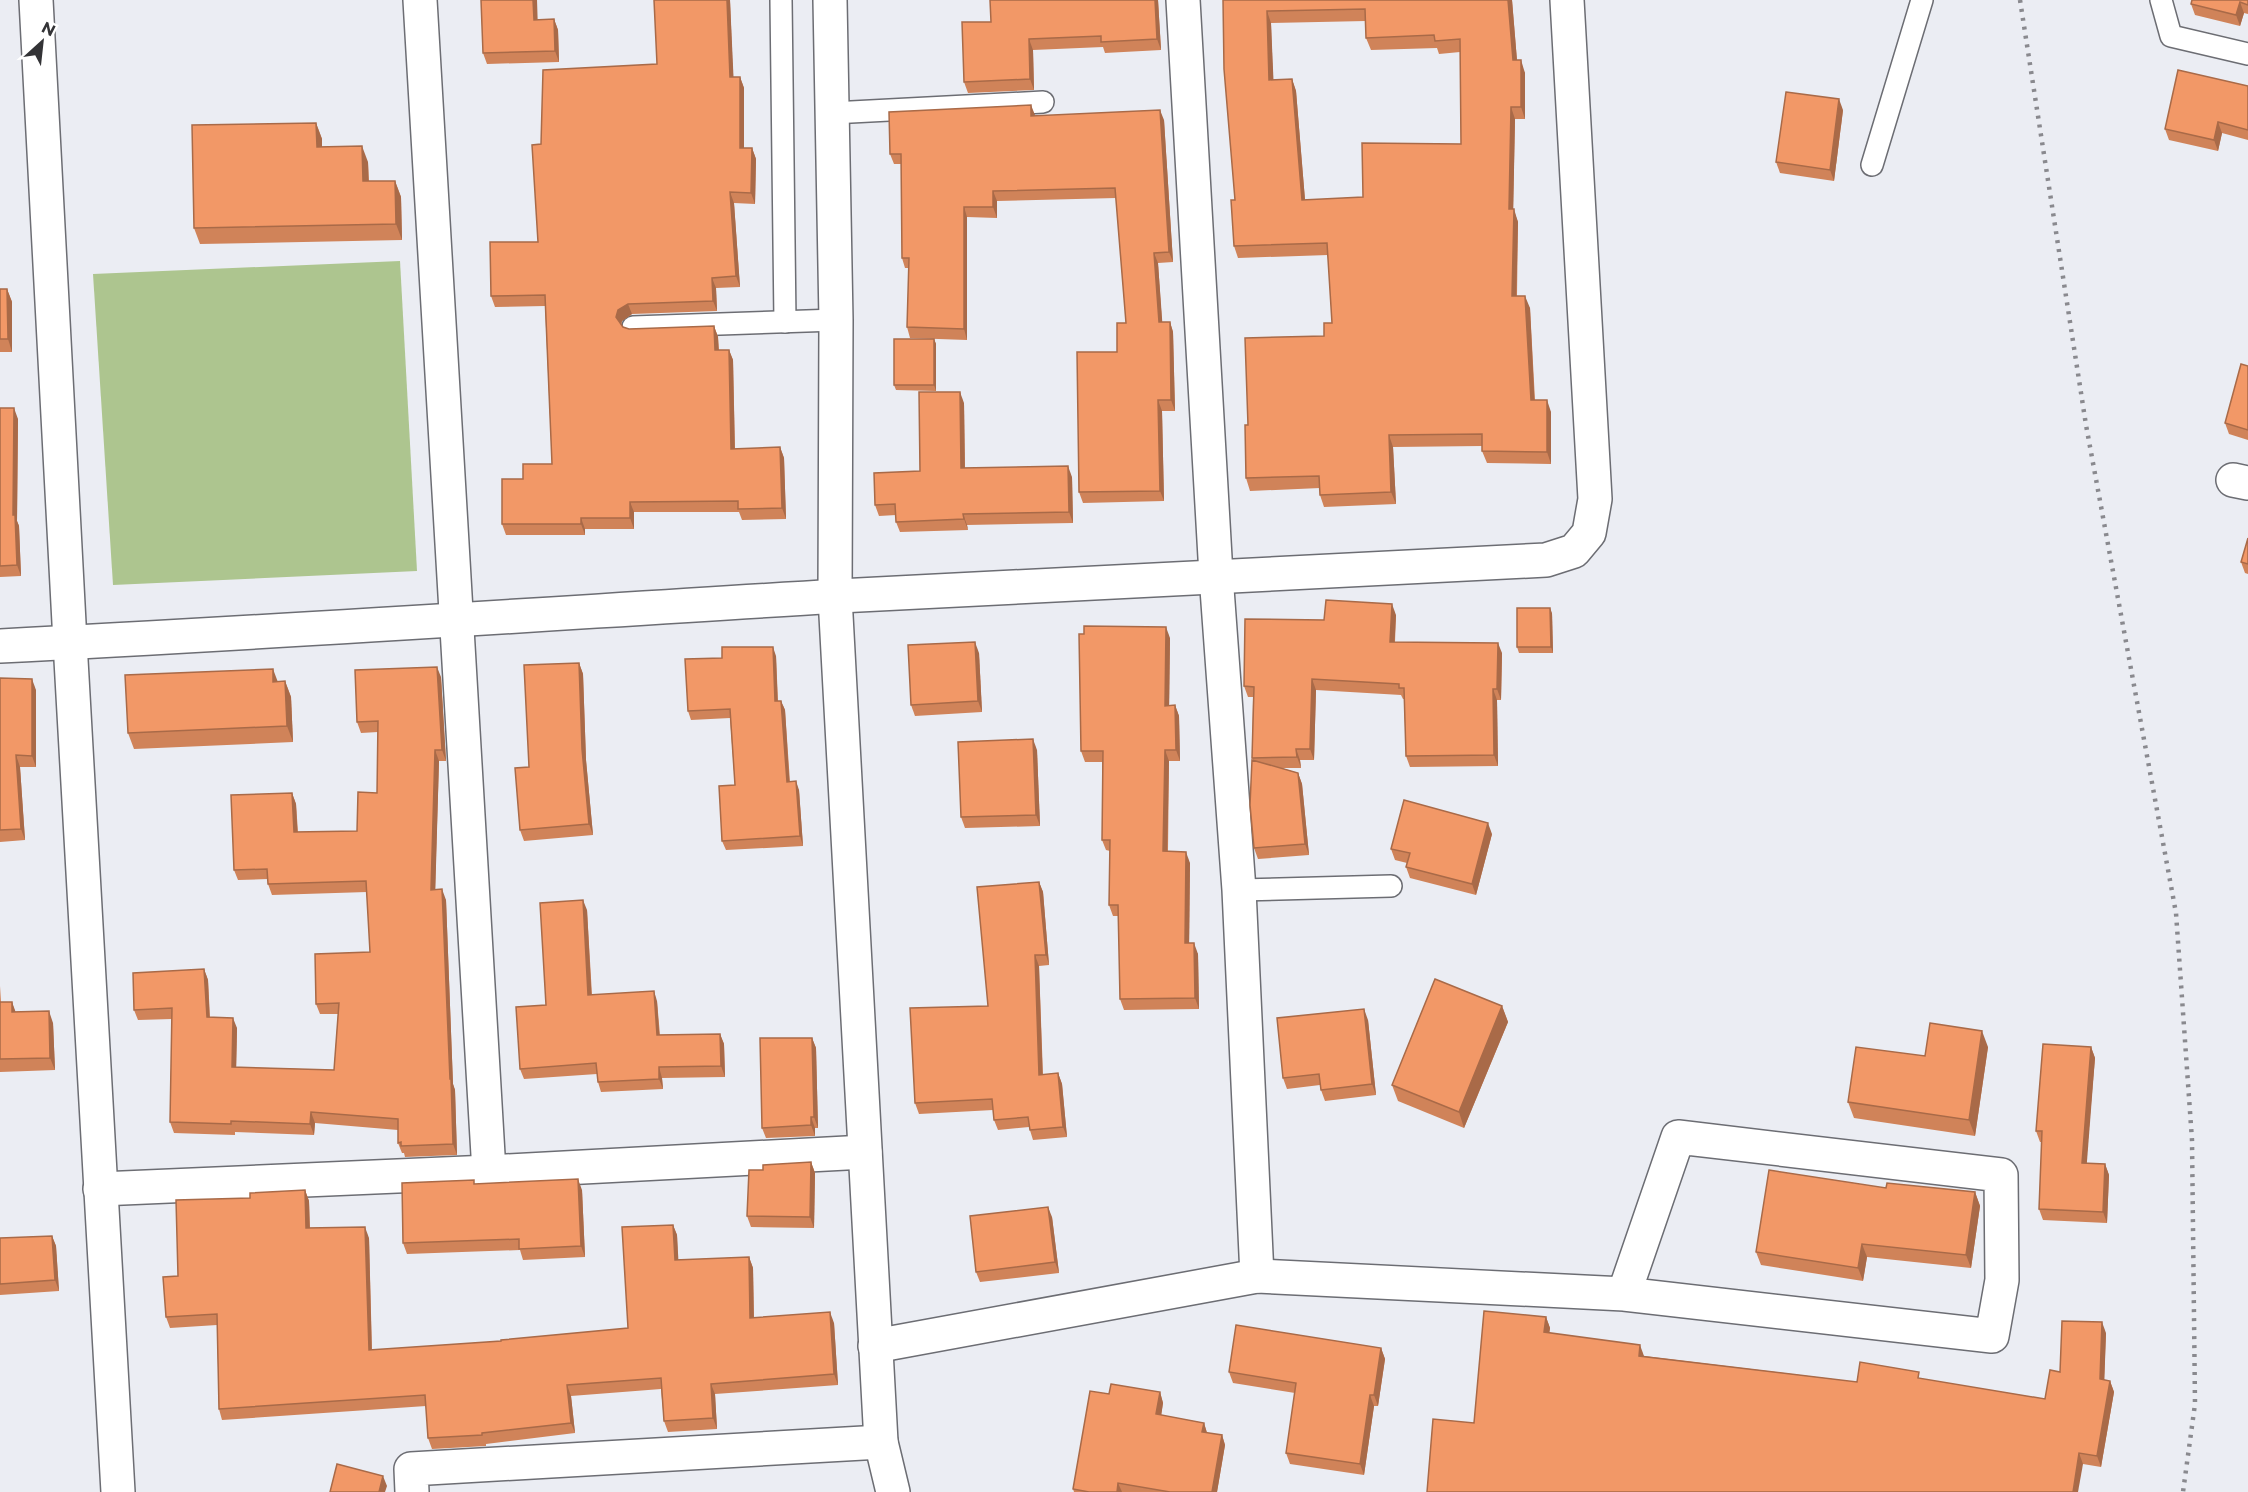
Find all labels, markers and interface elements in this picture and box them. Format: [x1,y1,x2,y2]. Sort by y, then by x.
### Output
north arrow [12,12,72,72]
text: N [39,18,59,40]

